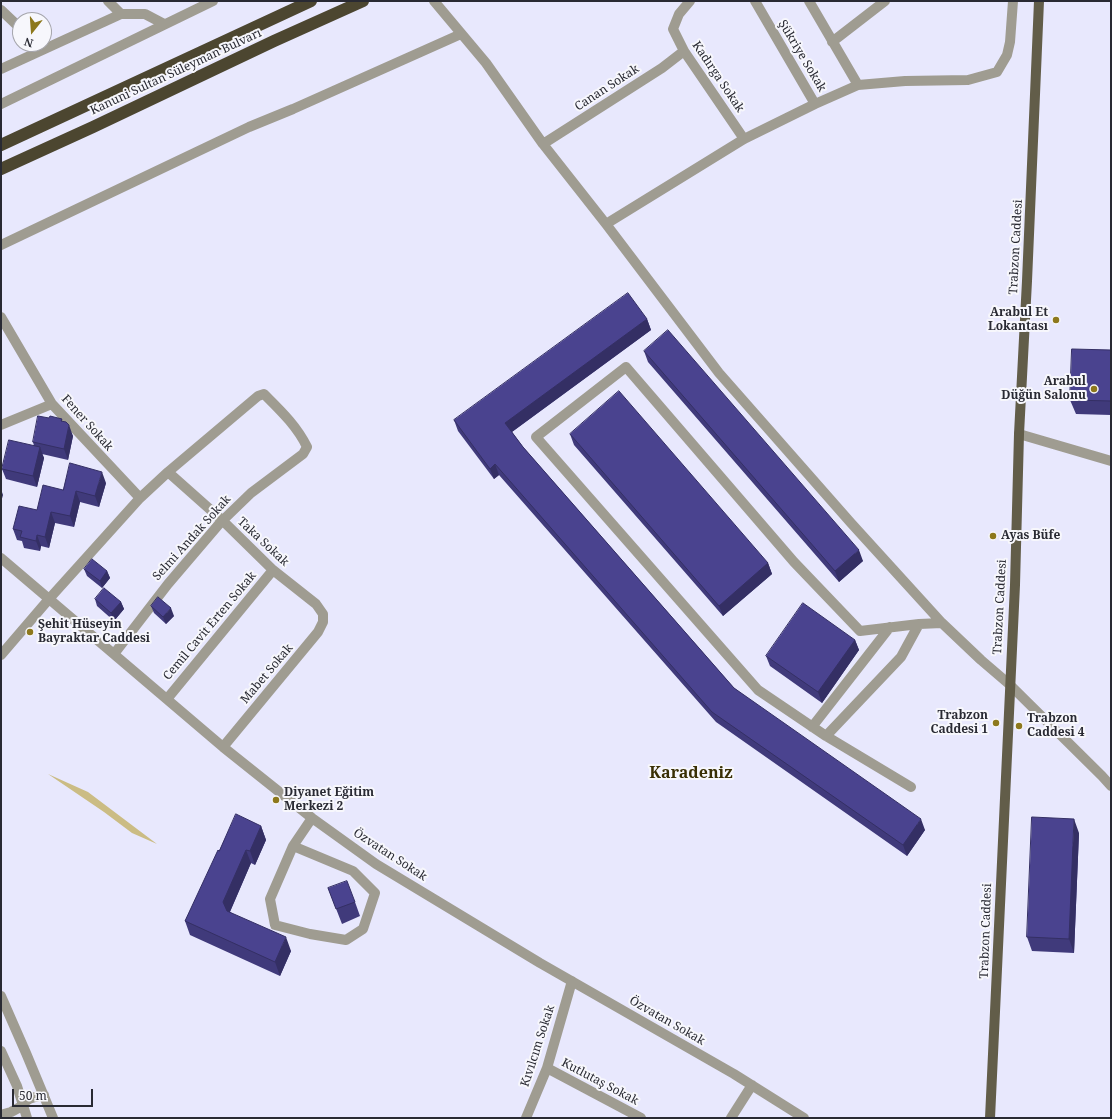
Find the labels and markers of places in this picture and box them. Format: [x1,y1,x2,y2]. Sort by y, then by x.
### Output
place label: Arabul Et Lokantası [988,306,1048,334]
marker: Arabul Et Lokantası [1051,315,1061,325]
place label: Arabul Düğün Salonu [1001,375,1086,403]
marker: Arabul Düğün Salonu [1089,384,1099,394]
place label: Ayas Büfe [1001,529,1060,543]
marker: Ayas Büfe [988,531,998,541]
place label: Şehit Hüseyin Bayraktar Caddesi [38,618,150,646]
marker: Şehit Hüseyin Bayraktar Caddesi [25,627,35,637]
place label: Trabzon Caddesi 1 [930,709,988,737]
place label: Trabzon Caddesi 4 [1027,712,1085,740]
marker: Trabzon Caddesi 1 [991,718,1001,728]
marker: Trabzon Caddesi 4 [1014,721,1024,731]
place label: Diyanet Eğitim Merkezi 2 [284,786,374,814]
marker: Diyanet Eğitim Merkezi 2 [271,795,281,805]

